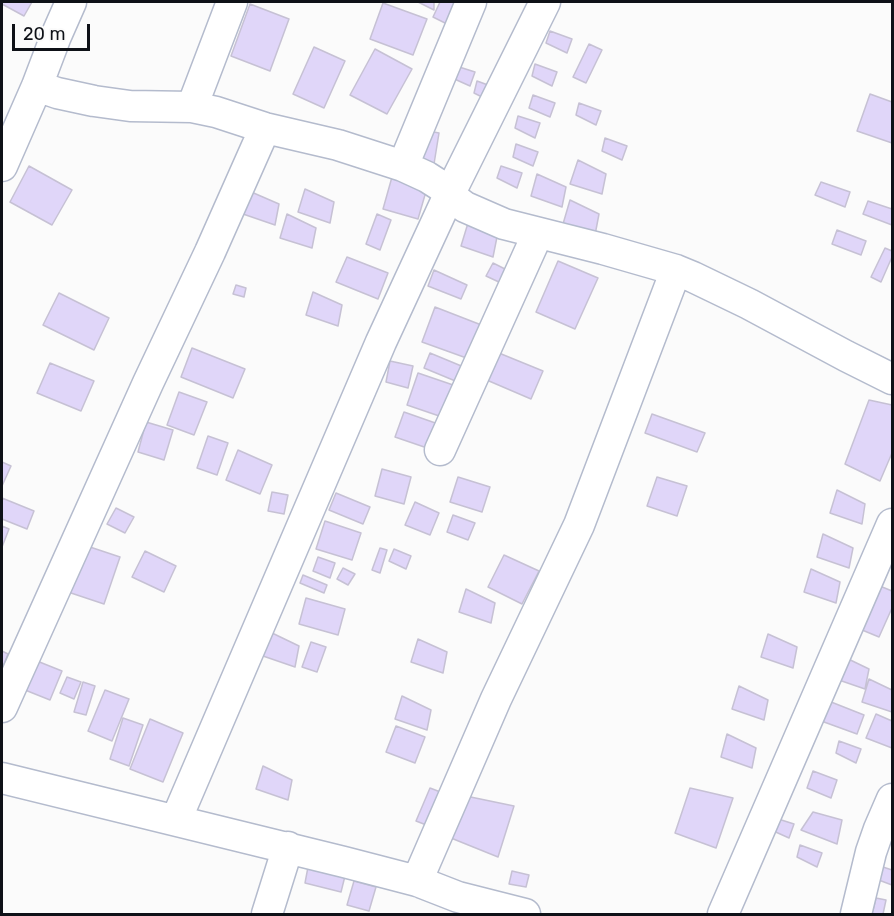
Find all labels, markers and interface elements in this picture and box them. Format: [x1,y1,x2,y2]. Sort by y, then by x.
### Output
scale bar [15,12,93,50]
text: 20 m [23,23,65,45]

